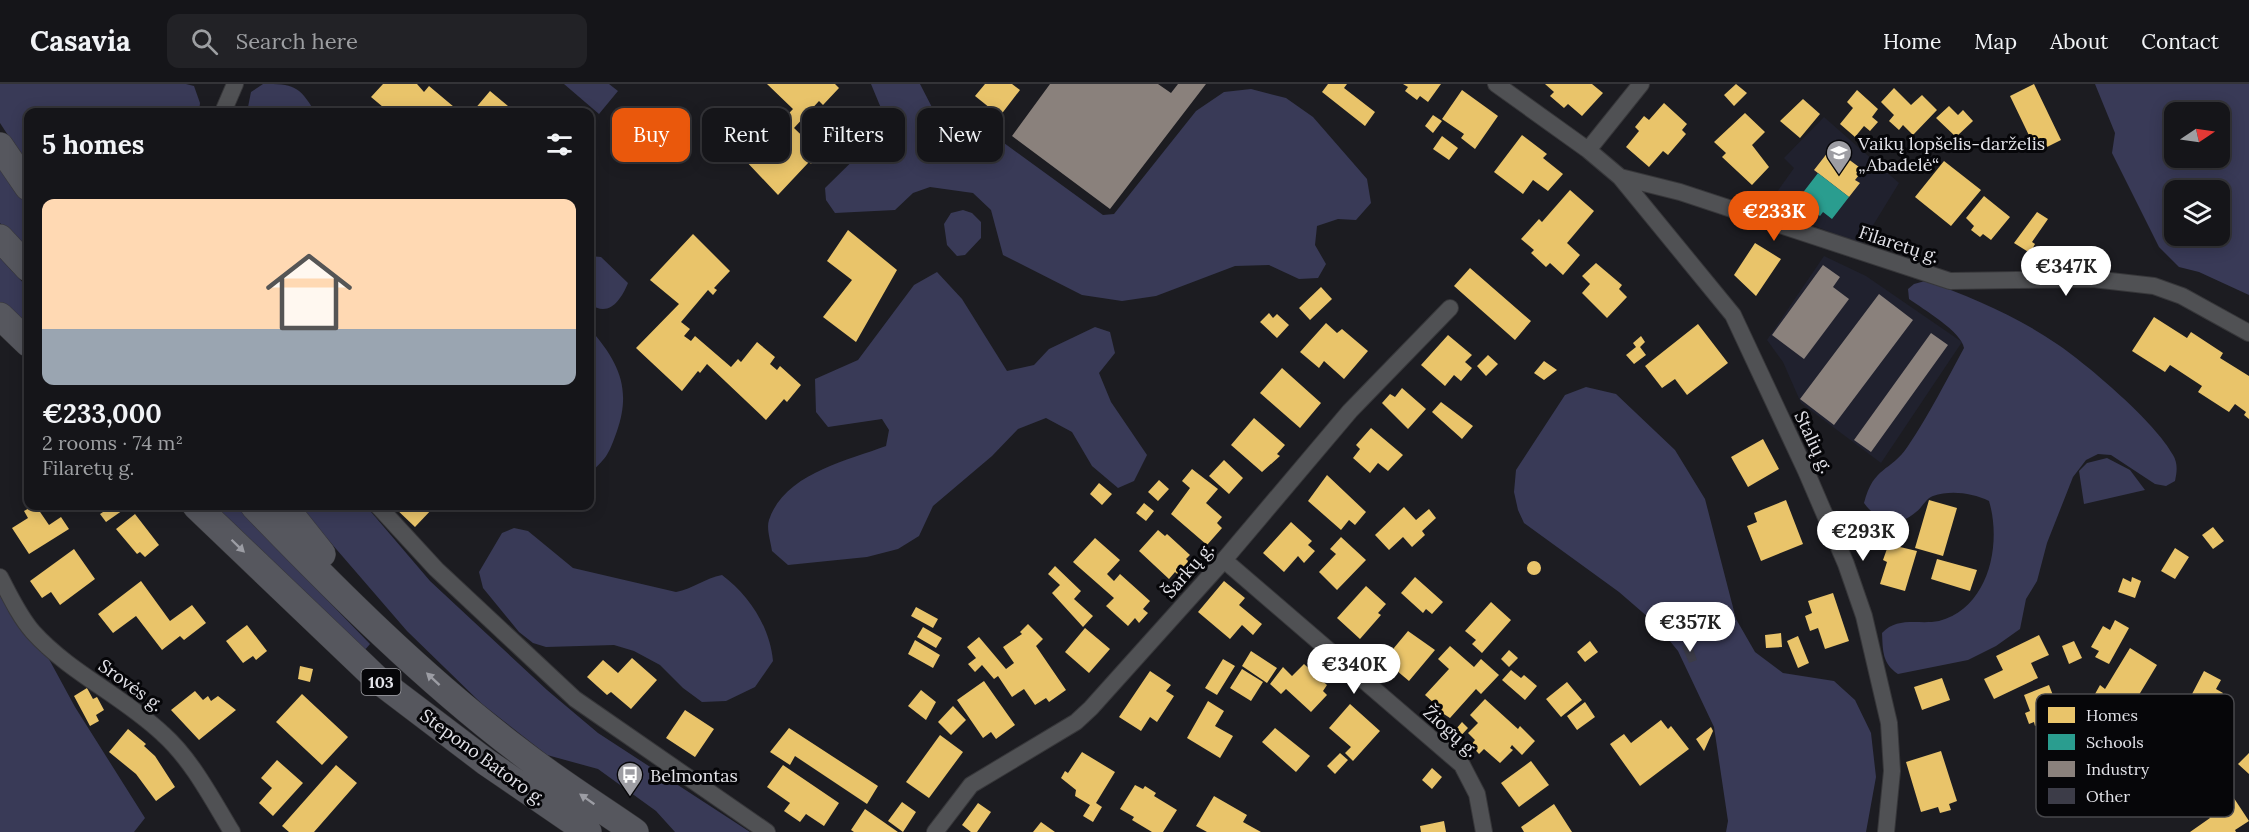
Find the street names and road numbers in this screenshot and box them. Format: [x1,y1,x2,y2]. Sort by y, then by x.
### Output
street label: Filaretų g. [1856,220,1942,268]
street label: Stalių g. [1790,407,1838,477]
street label: Šarkų g. [1157,537,1219,603]
street label: Srovės g. [94,654,168,716]
road number: 103 [362,669,400,695]
street label: Žiogų g. [1419,700,1483,762]
street label: Stepono Batoro g. [416,704,550,810]

